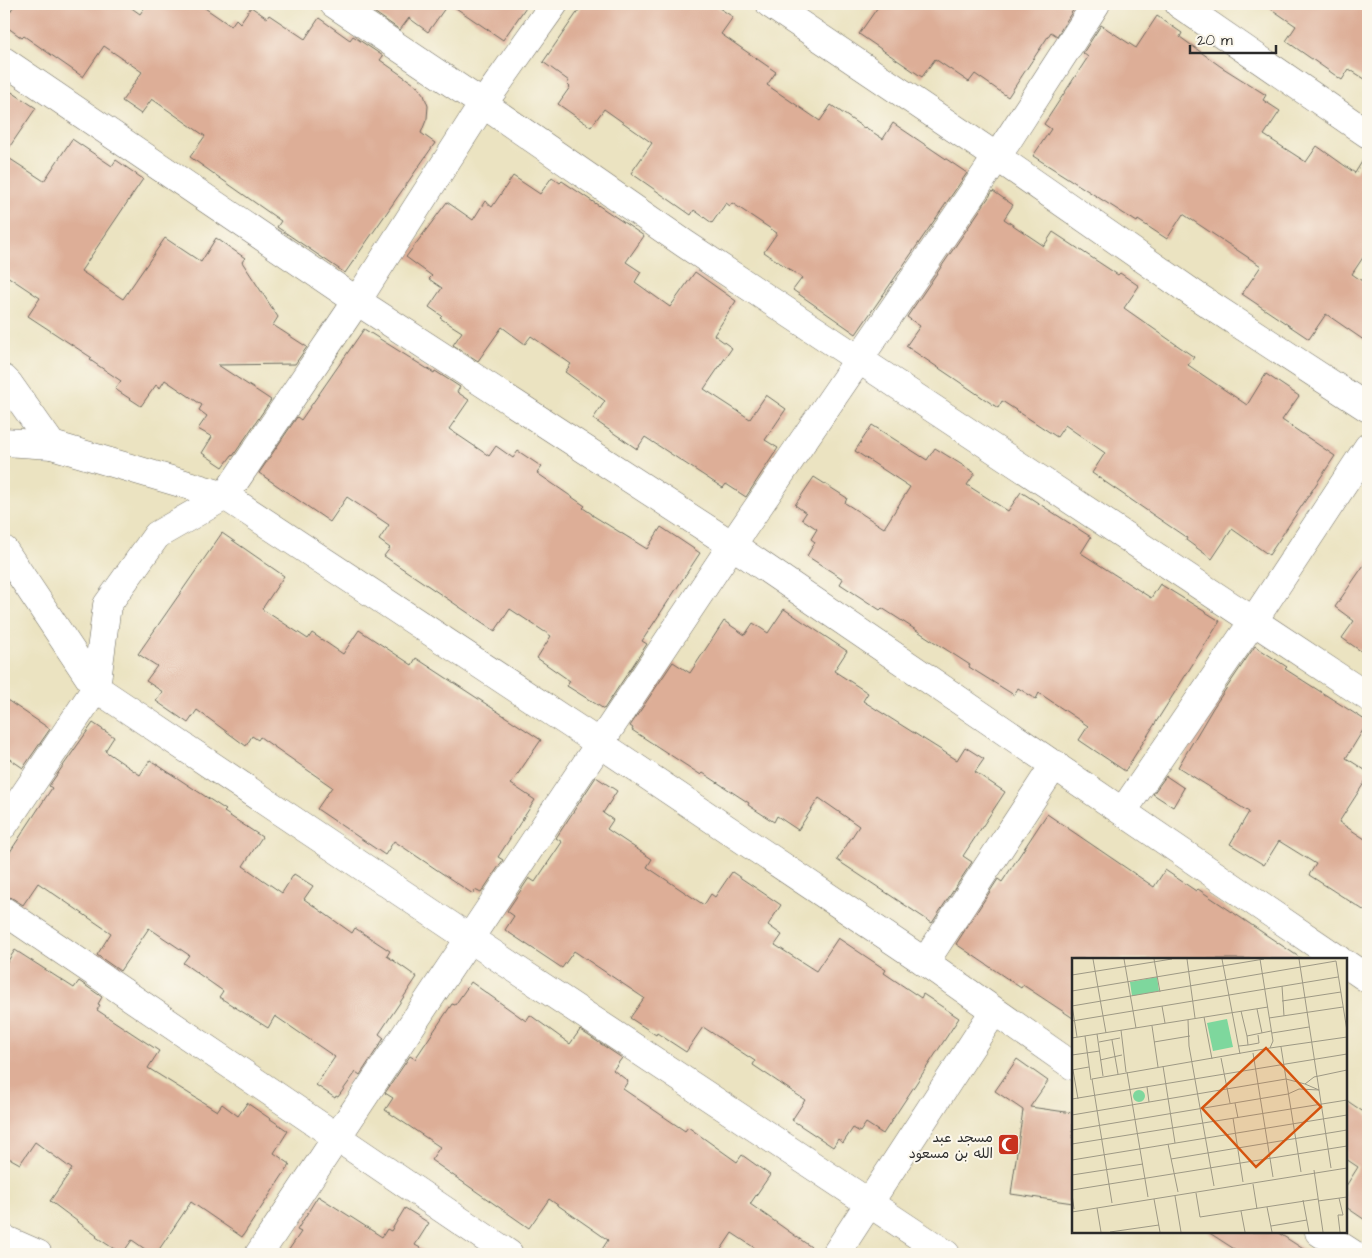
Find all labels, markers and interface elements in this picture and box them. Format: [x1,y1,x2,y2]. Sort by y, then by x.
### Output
scale bar [1190,22,1276,54]
text: 20 m [1197,30,1233,51]
inset map [1072,958,1347,1233]
place label: مسجد عبد الله بن مسعود [909,1128,993,1164]
mosque icon: مسجد عبد الله بن مسعود [997,1133,1021,1157]

